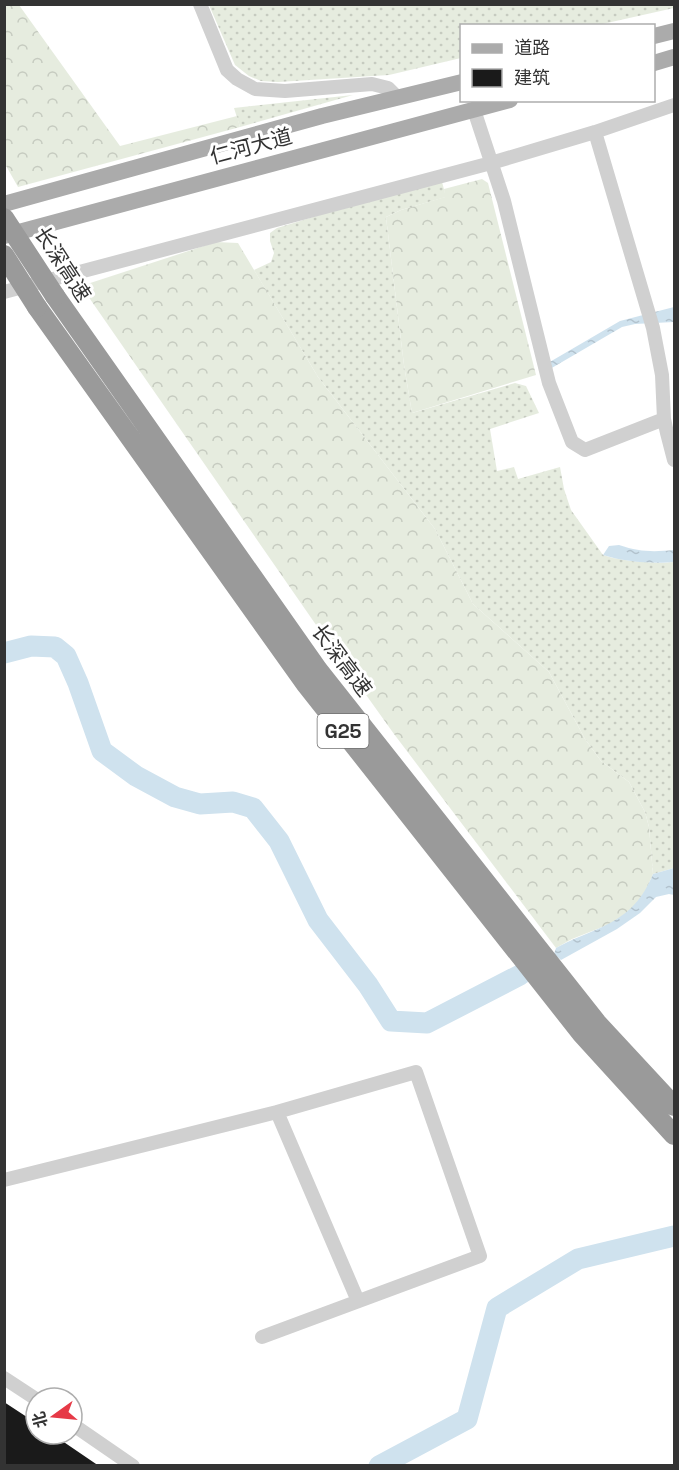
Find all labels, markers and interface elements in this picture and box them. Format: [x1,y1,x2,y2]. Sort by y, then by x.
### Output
legend [460,24,655,102]
text: 道路 [514,36,550,59]
text: 建筑 [514,66,550,89]
street label: 仁河大道 [207,122,295,170]
street label: 长深高速 [29,221,97,307]
street label: 长深高速 [306,618,378,702]
road number: G25 [318,714,368,748]
north arrow [24,1386,84,1446]
text: 北 [28,1409,52,1430]

